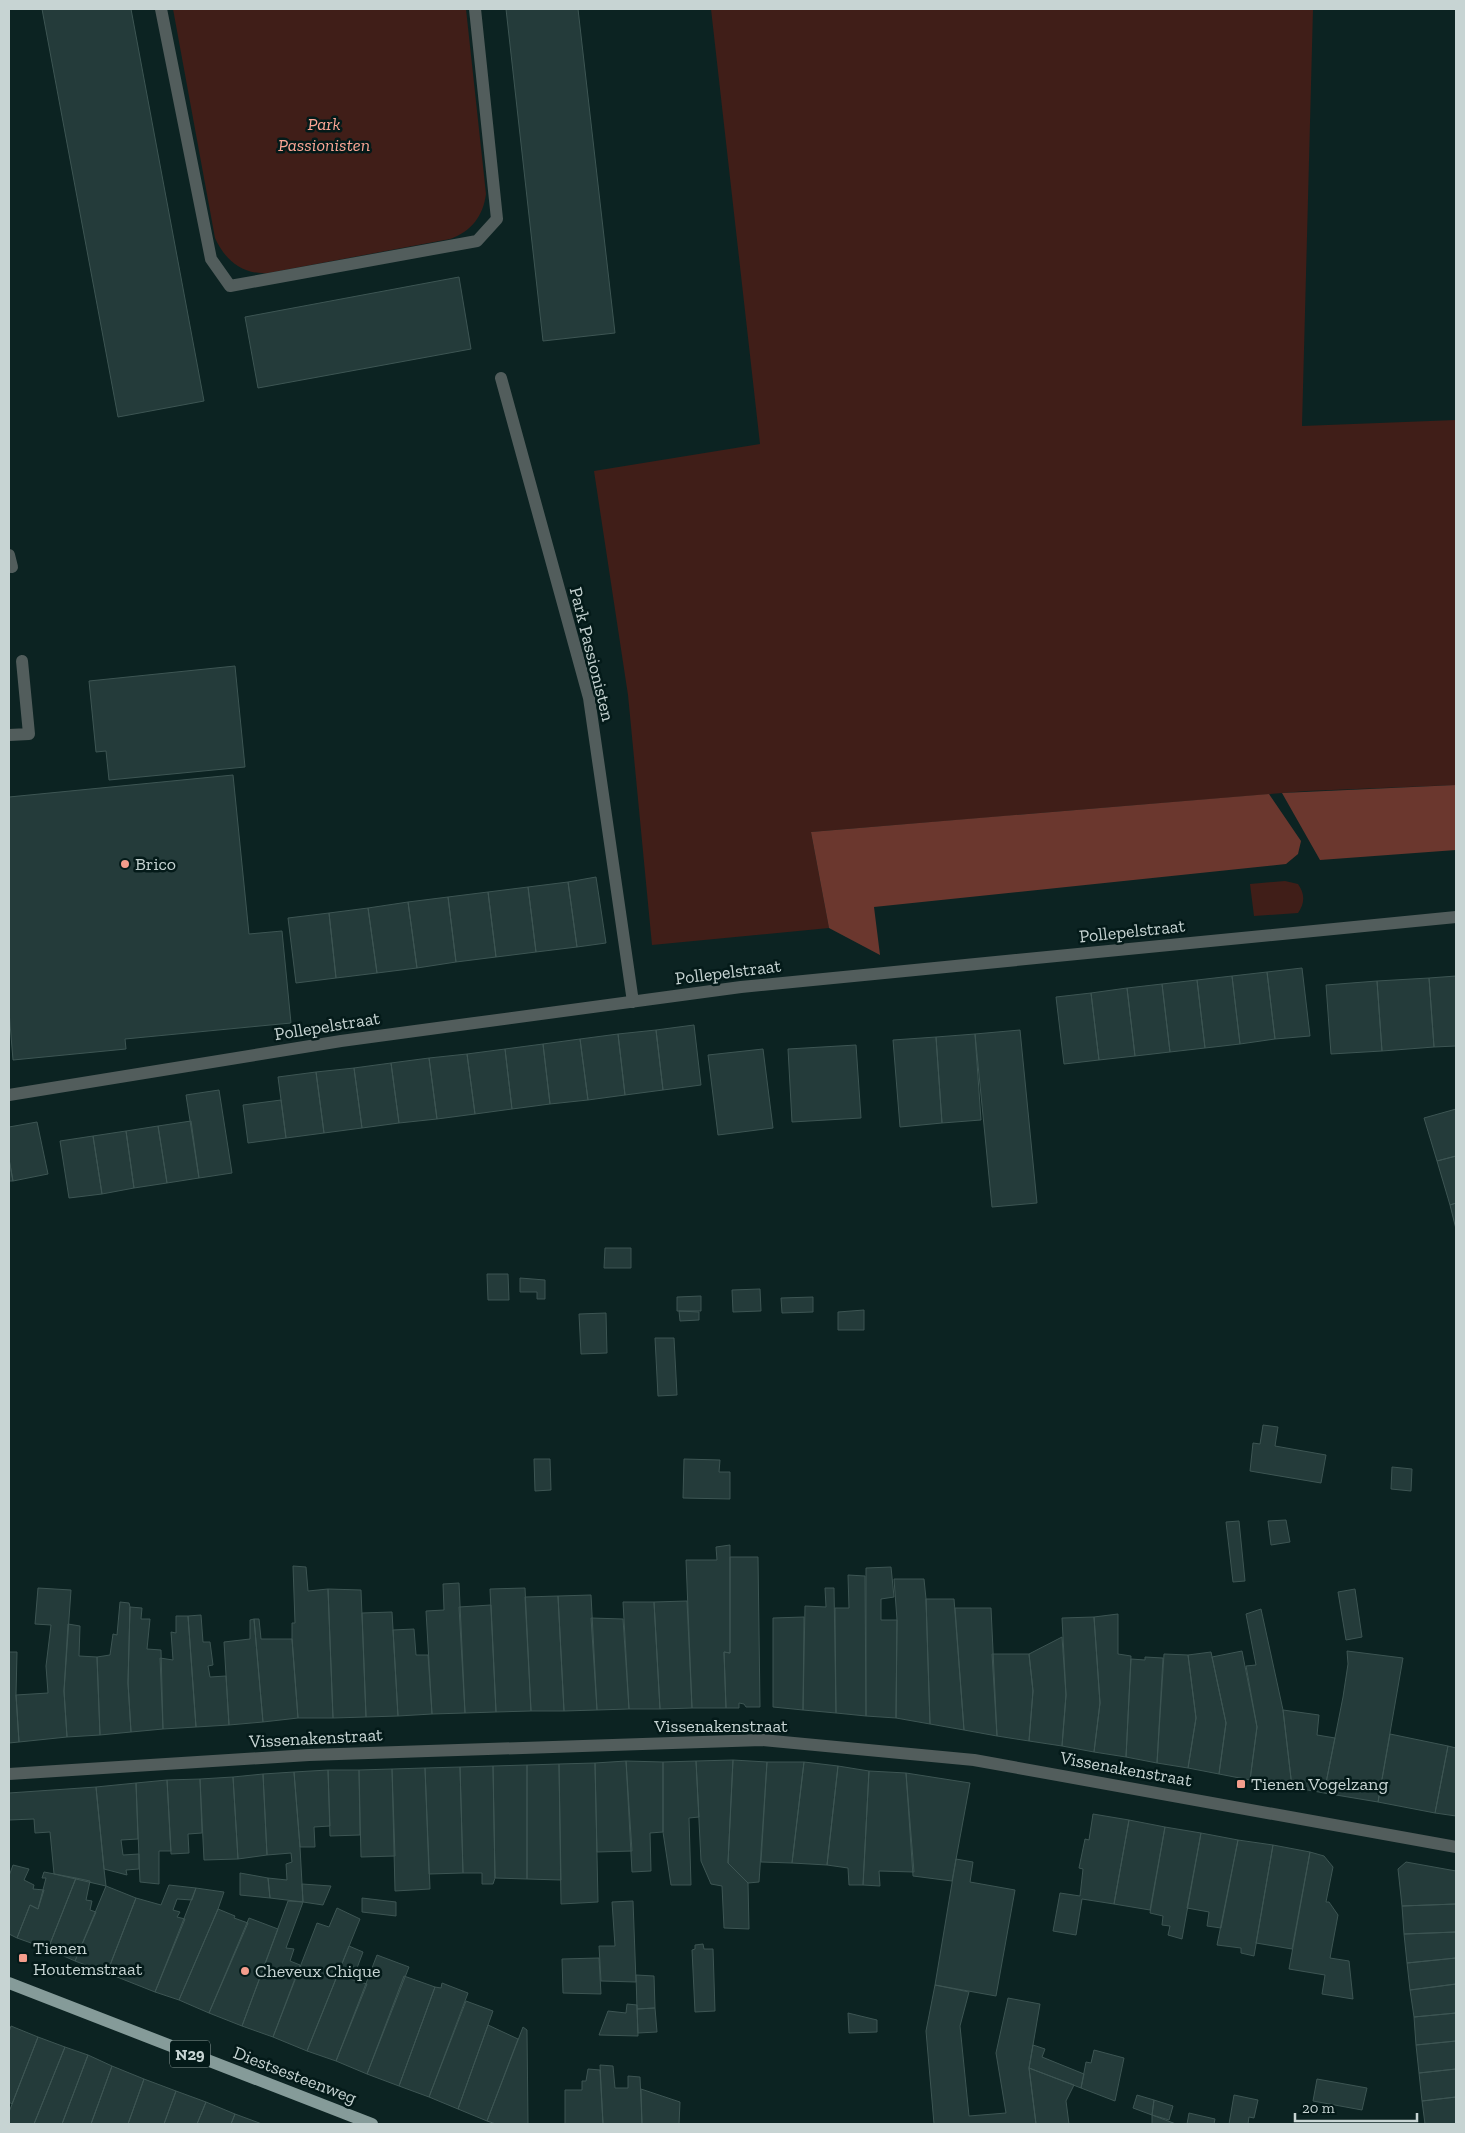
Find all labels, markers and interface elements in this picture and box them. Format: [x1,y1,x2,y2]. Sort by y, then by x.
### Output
park label: Park Passionisten [278,113,370,156]
street label: Park Passionisten [565,585,619,724]
place label: Brico [135,853,176,875]
marker: Brico [119,858,131,870]
street label: Pollepelstraat [1078,914,1186,948]
street label: Pollepelstraat [674,955,783,989]
street label: Pollepelstraat [273,1007,382,1045]
street label: Vissenakenstraat [653,1715,788,1737]
street label: Vissenakenstraat [248,1724,384,1753]
street label: Vissenakenstraat [1057,1746,1194,1791]
place label: Tienen Vogelzang [1251,1773,1388,1795]
marker: Tienen Vogelzang [1235,1778,1247,1790]
place label: Tienen Houtemstraat [33,1937,143,1980]
marker: Tienen Houtemstraat [17,1952,29,1964]
place label: Cheveux Chique [255,1960,381,1982]
marker: Cheveux Chique [239,1965,251,1977]
road number: N29 [170,2040,210,2068]
street label: Diestsesteenweg [230,2041,360,2109]
scale bar [1295,2090,1418,2122]
text: 20 m [1302,2099,1335,2117]

